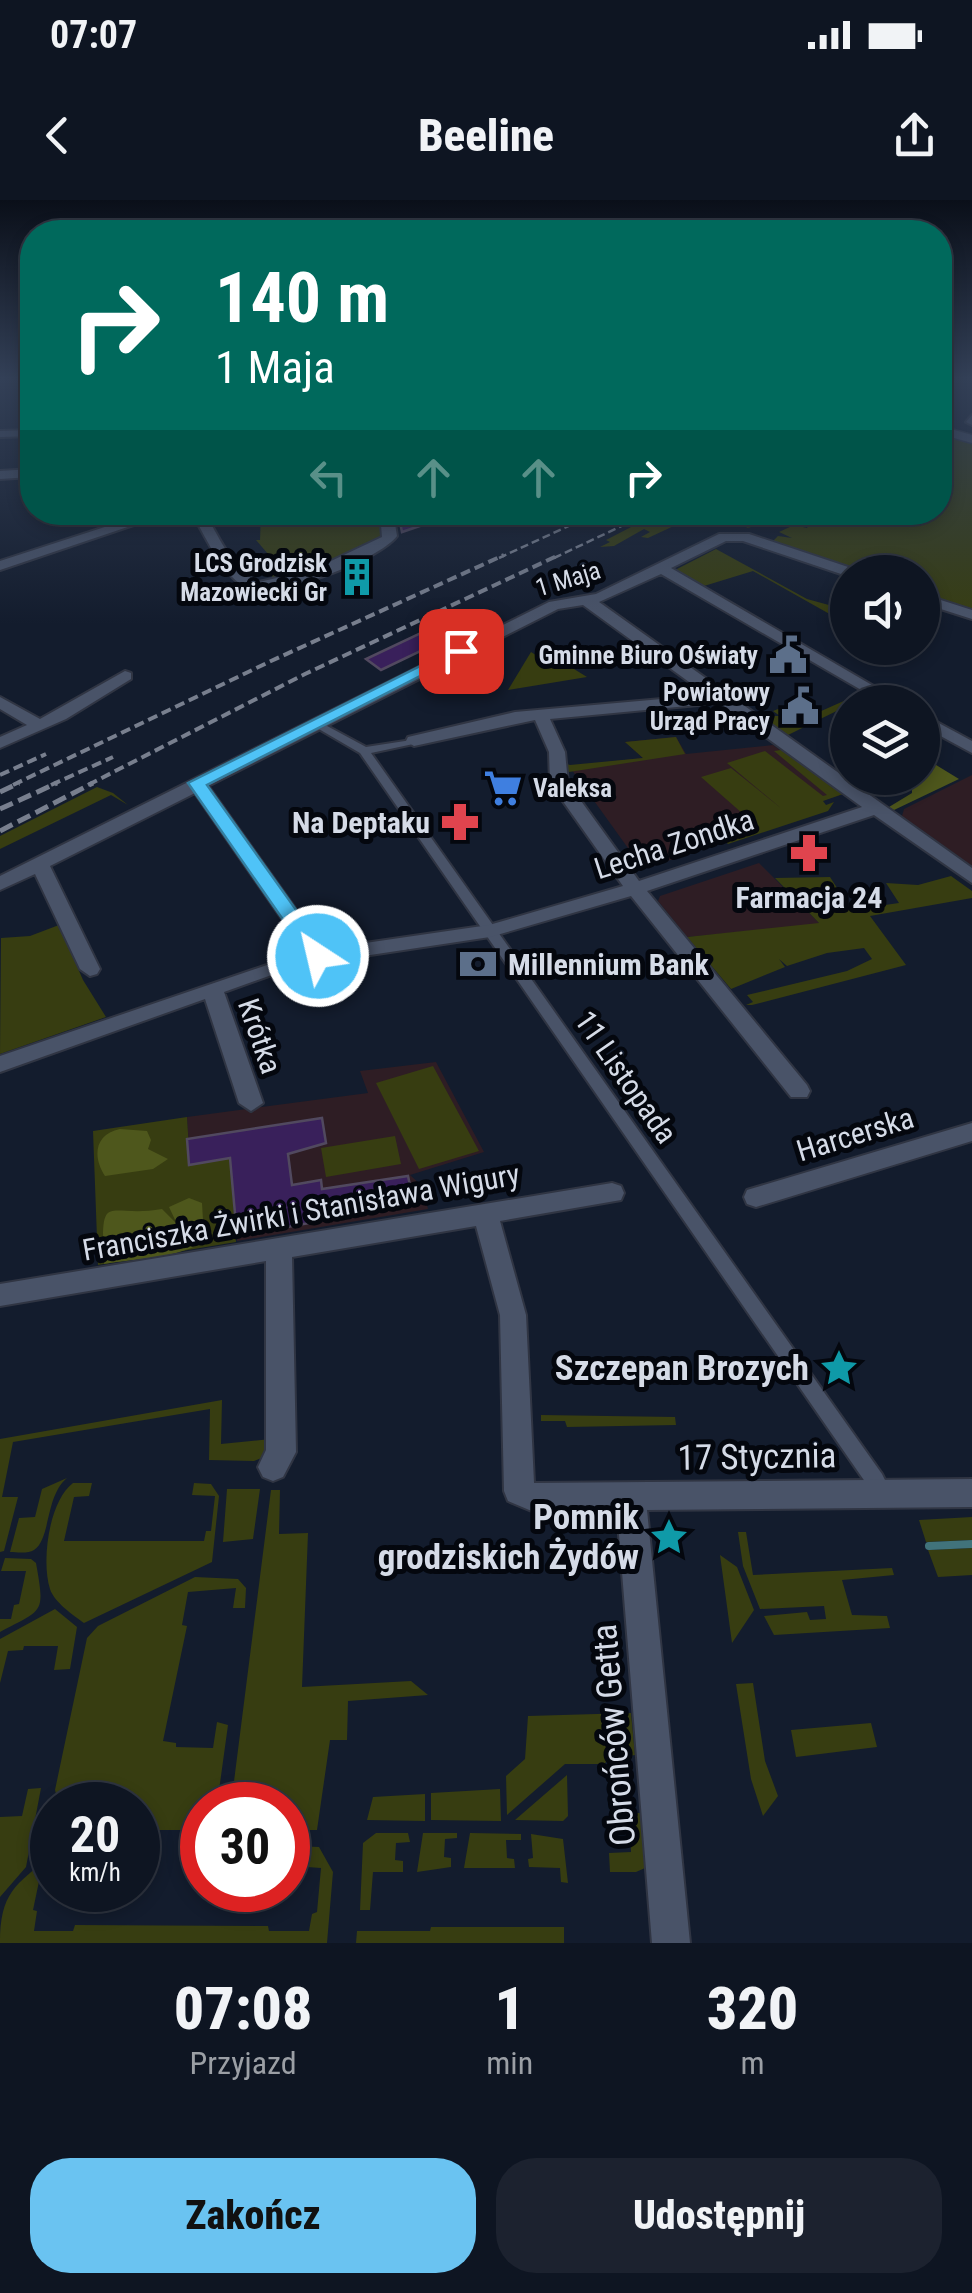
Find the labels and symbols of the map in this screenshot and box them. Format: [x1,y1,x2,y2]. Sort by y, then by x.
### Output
place label: LCS Grodzisk Mazowiecki Gr [180,549,327,607]
street label: 1 Maja [532,555,604,603]
building icon: LCS Grodzisk Mazowiecki Gr [336,556,378,598]
pin [419,609,504,694]
public building icon: Gminne Biuro Oświaty [767,634,809,676]
place label: Gminne Biuro Oświaty [538,641,758,670]
place label: Powiatowy Urząd Pracy [650,678,770,736]
public building icon: Powiatowy Urząd Pracy [779,685,821,727]
supermarket icon: Valeksa [482,767,524,809]
place label: Valeksa [533,774,612,803]
pharmacy icon: Na Deptaku [439,801,481,843]
street label: Lecha Zondka [590,802,758,886]
place label: Na Deptaku [292,805,430,840]
pharmacy icon: Farmacja 24 [788,832,830,874]
place label: Farmacja 24 [736,880,882,915]
position arrow [266,904,370,1008]
bank icon: Millennium Bank [457,943,499,985]
place label: Millennium Bank [508,947,710,982]
street label: Krótka [231,994,289,1078]
street label: 11 Listopada [568,1004,684,1150]
street label: Harcerska [792,1100,918,1168]
street label: Franciszka Żwirki i Stanisława Wigury [80,1156,522,1268]
place icon: Szczepan Brozych [818,1347,860,1389]
place label: Szczepan Brozych [555,1348,809,1389]
street label: 17 Stycznia [677,1435,837,1479]
place label: Pomnik grodziskich Żydów [378,1497,639,1578]
place icon: Pomnik grodziskich Żydów [648,1516,690,1558]
street label: Obrońców Getta [584,1623,644,1847]
speed limit sign: 30 [180,1782,310,1912]

